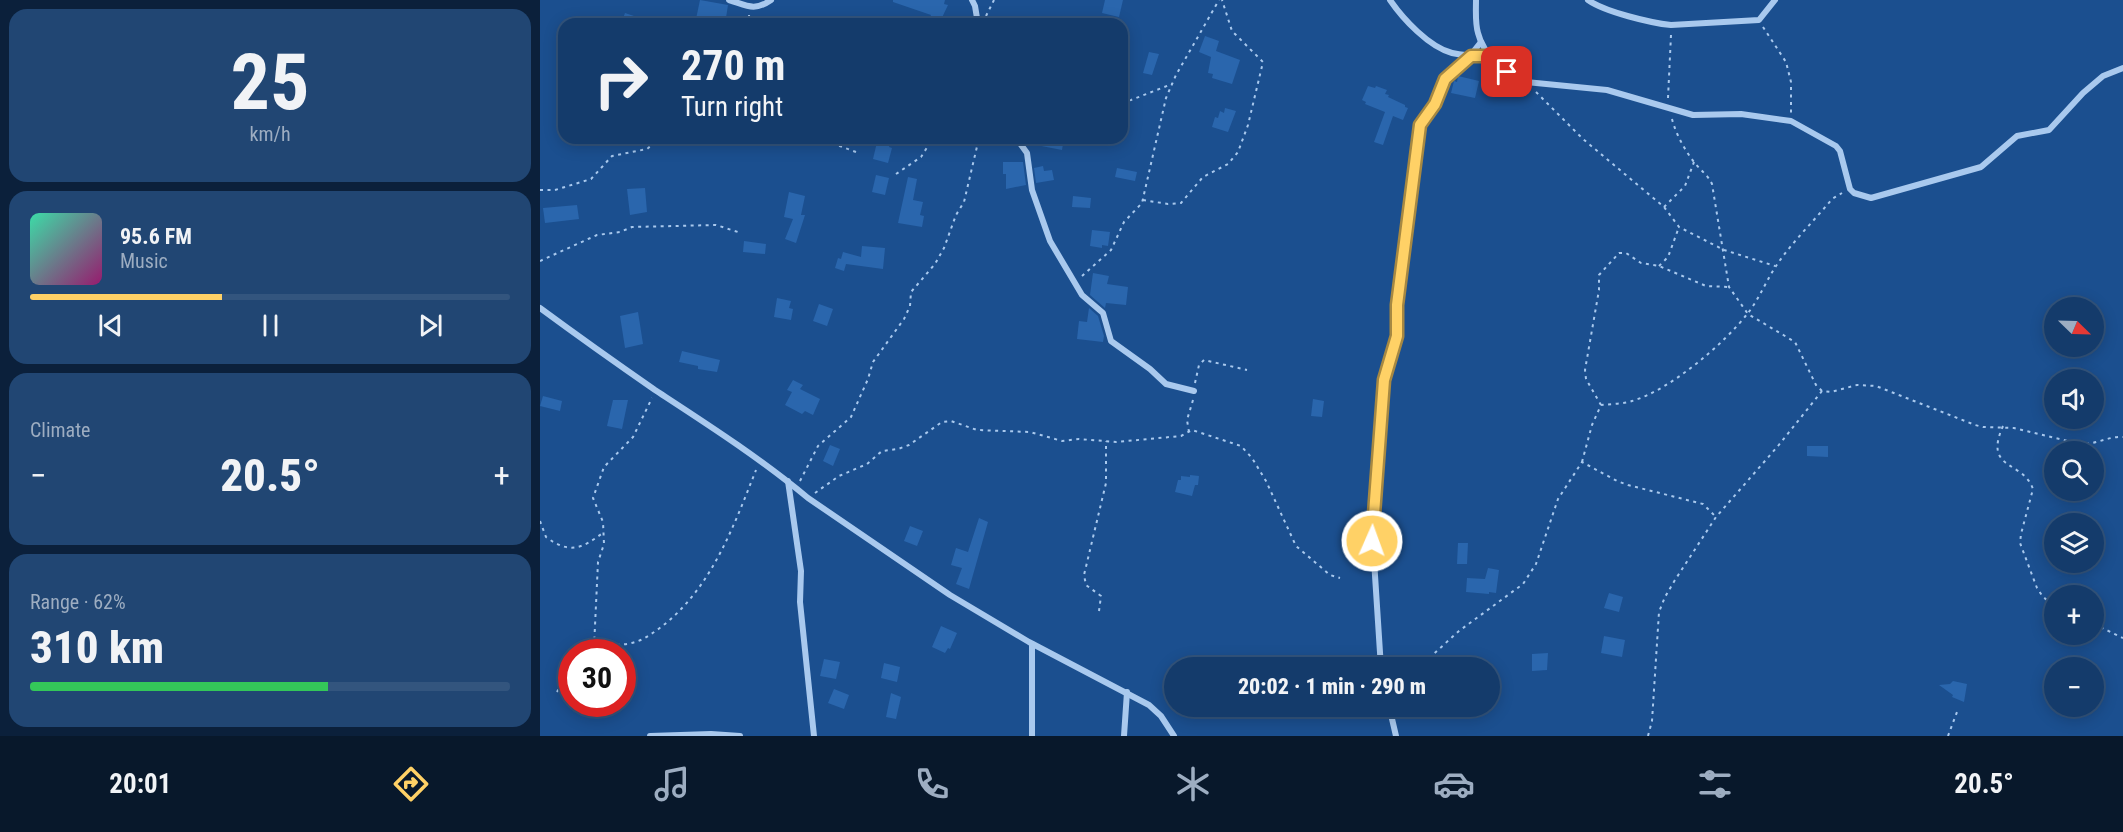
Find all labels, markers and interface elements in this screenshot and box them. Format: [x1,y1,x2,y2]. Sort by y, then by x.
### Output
text: 25 [231,37,309,128]
text: 270 m [681,41,786,90]
icon: right [582,42,660,120]
pin [1481,46,1532,97]
icon: arrive [1490,55,1523,88]
text: Turn right [681,91,783,123]
text: km/h [249,122,291,146]
text: 95.6 FM [120,224,192,249]
text: Music [120,249,168,273]
north arrow [2044,297,2104,357]
map controls [2044,297,2104,717]
icon: previous [94,309,127,342]
icon: pause [254,309,287,342]
icon: next [414,309,447,342]
button: sound [2044,369,2104,429]
text: Climate [30,418,90,442]
button: search [2044,441,2104,501]
text: 20.5° [220,449,320,502]
text: − [30,456,47,495]
text: + [494,456,510,495]
position arrow [1340,509,1404,573]
button: layers [2044,513,2104,573]
button: + [2044,585,2104,645]
text: Range · 62% [30,590,126,614]
text: 310 km [30,621,164,674]
speed limit sign: 30 [558,639,636,717]
button: − [2044,657,2104,717]
text: 20:02 · 1 min · 290 m [1238,674,1426,699]
icon: directions [390,763,432,805]
icon: music [651,763,693,805]
icon: phone [911,763,953,805]
icon: climate [1172,763,1214,805]
icon: car [1433,763,1475,805]
icon: filters [1694,763,1736,805]
text: 20:01 [109,768,171,800]
text: 20.5° [1954,768,2014,800]

